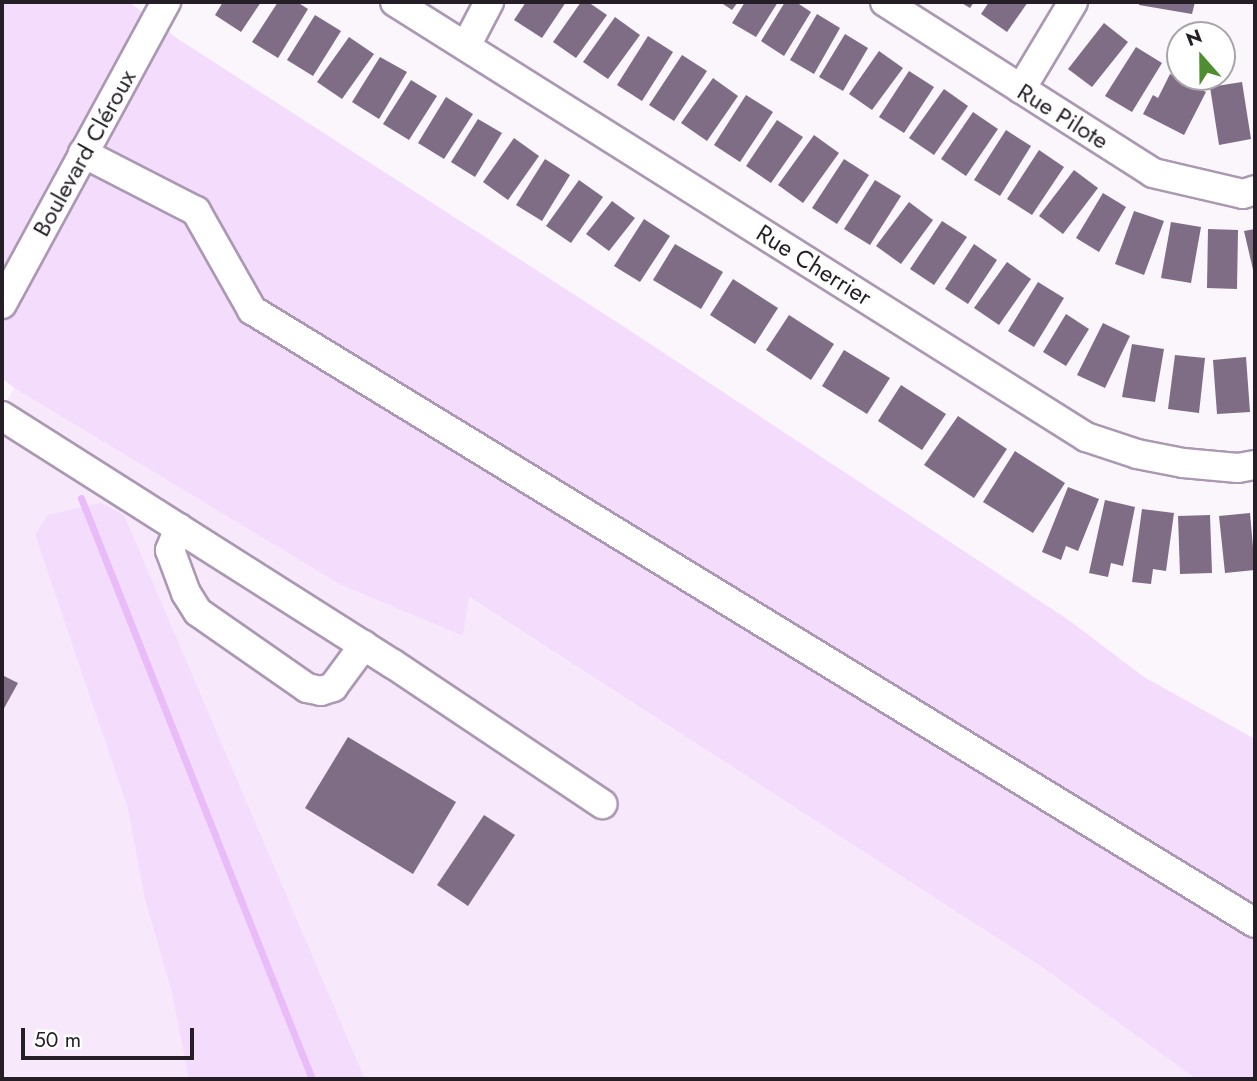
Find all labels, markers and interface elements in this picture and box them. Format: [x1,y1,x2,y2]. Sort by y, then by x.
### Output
north arrow [1166,21,1236,91]
text: N [1182,22,1206,53]
street label: Boulevard Cléroux [26,65,142,241]
street label: Rue Pilote [1012,77,1114,155]
street label: Rue Cherrier [751,218,877,312]
scale bar [24,1014,198,1058]
text: 50 m [34,1025,81,1055]

